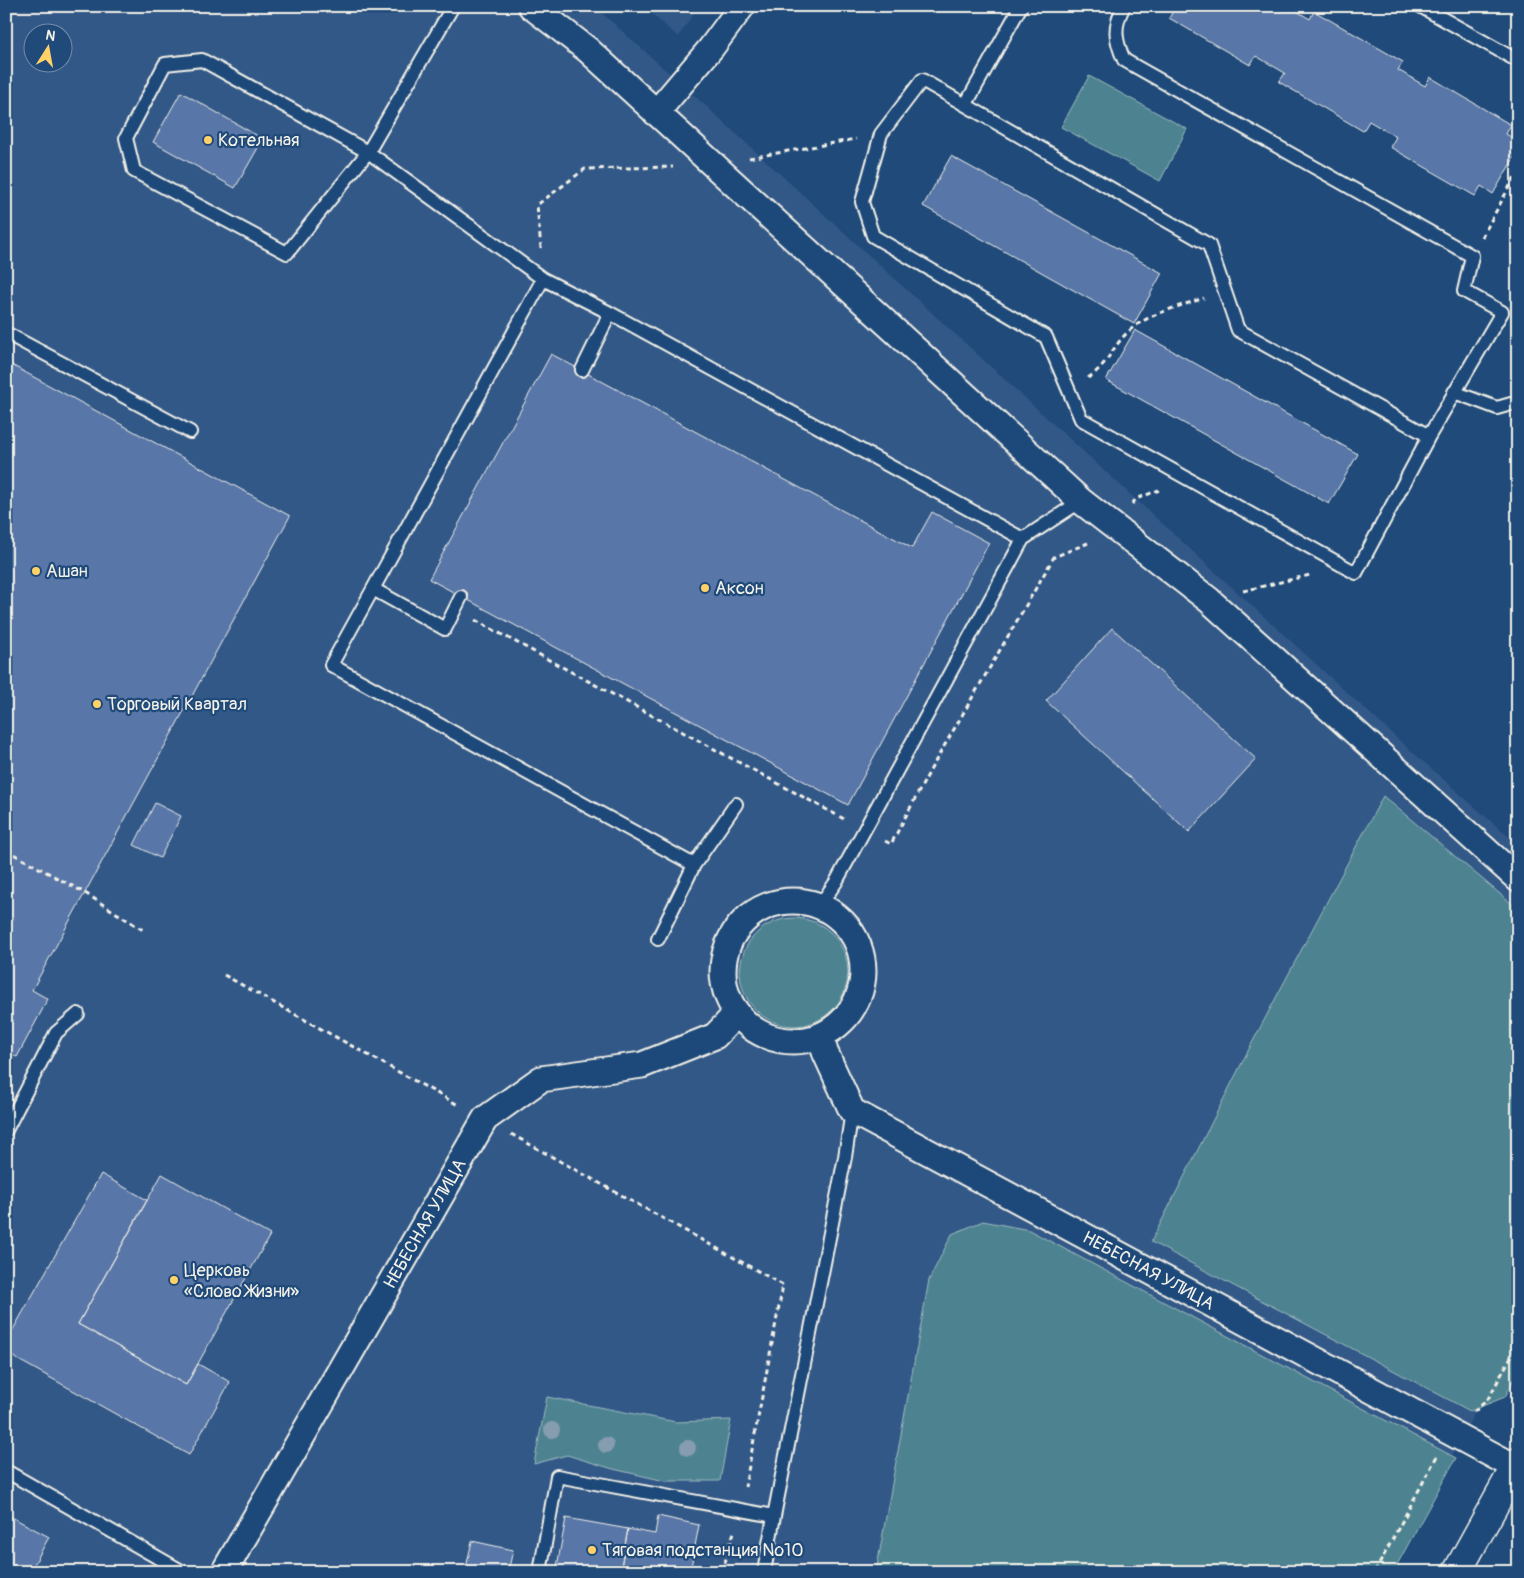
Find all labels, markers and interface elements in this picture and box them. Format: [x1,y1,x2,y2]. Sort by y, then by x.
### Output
north arrow [22,22,72,72]
text: N [44,26,57,45]
place label: Котельная [218,129,299,152]
marker: Котельная [202,134,214,146]
place label: Ашан [46,560,88,583]
marker: Ашан [30,565,42,577]
place label: Аксон [715,577,764,600]
marker: Аксон [699,582,711,594]
place label: Торговый Квартал [107,693,247,716]
marker: Торговый Квартал [91,698,103,710]
street label: НЕБЕСНАЯ УЛИЦА [378,1154,471,1293]
street label: НЕБЕСНАЯ УЛИЦА [1079,1225,1219,1315]
place label: Церковь «Слово Жизни» [184,1259,299,1303]
marker: Церковь «Слово Жизни» [168,1274,180,1286]
place label: Тяговая подстанция №10 [602,1539,803,1562]
marker: Тяговая подстанция №10 [586,1544,598,1556]

